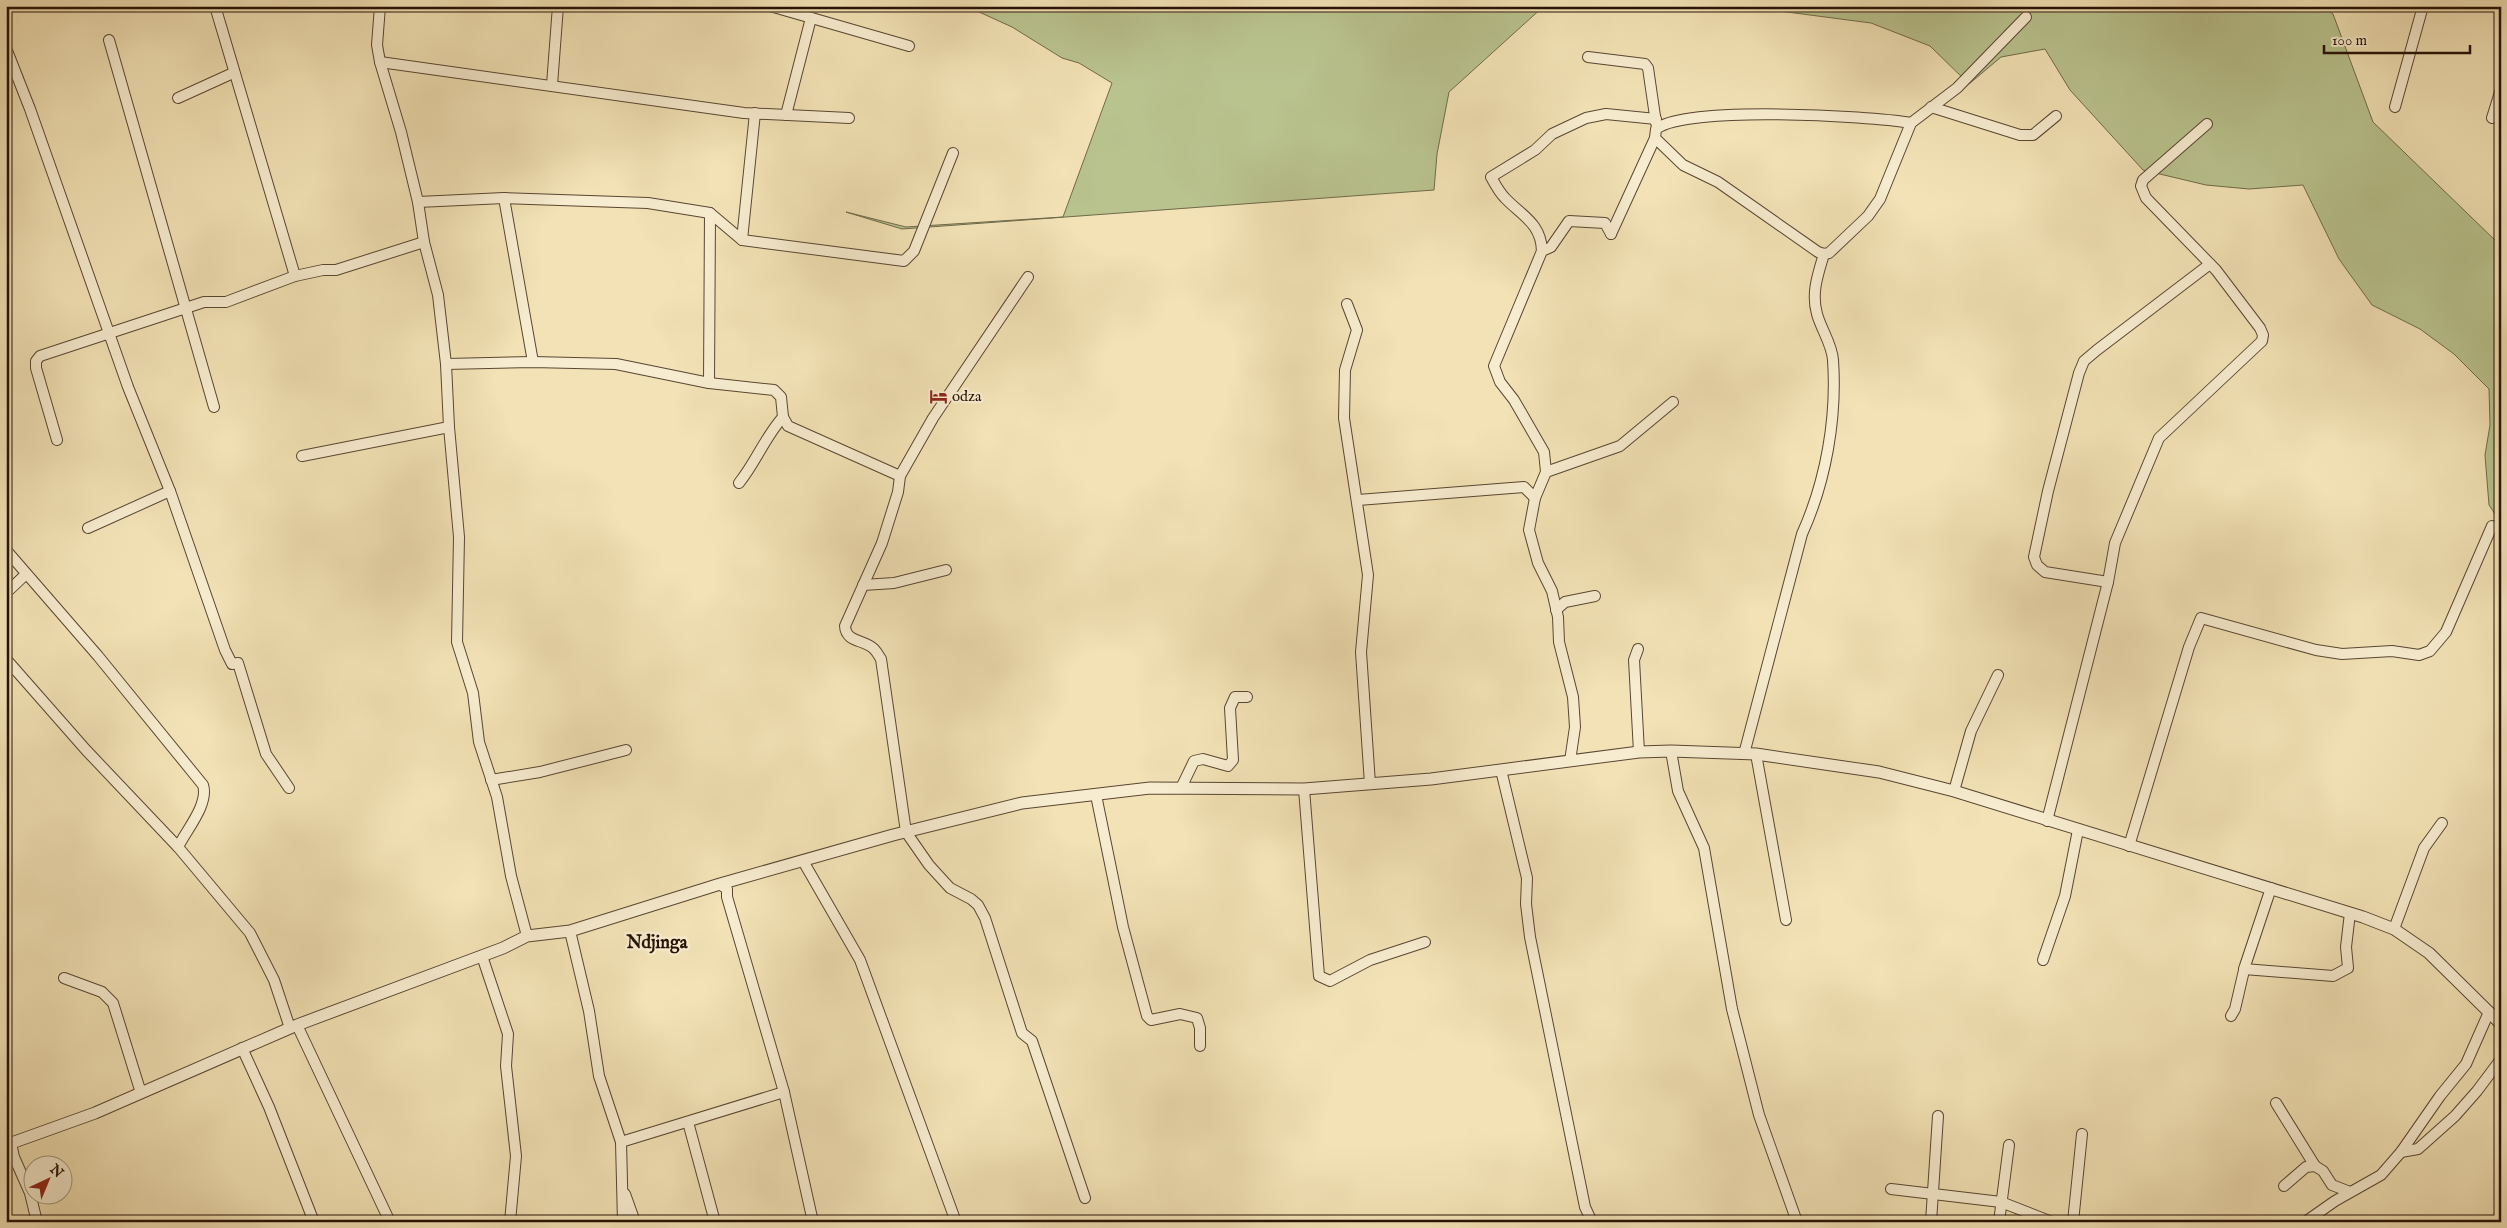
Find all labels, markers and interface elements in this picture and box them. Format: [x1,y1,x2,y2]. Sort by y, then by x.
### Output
scale bar [2324,22,2471,54]
text: 100 m [2332,31,2368,50]
hotel icon: odza [928,386,948,406]
place label: odza [952,387,982,406]
district label: Ndjinga [626,932,689,955]
north arrow [22,1156,72,1206]
text: N [45,1160,67,1182]

